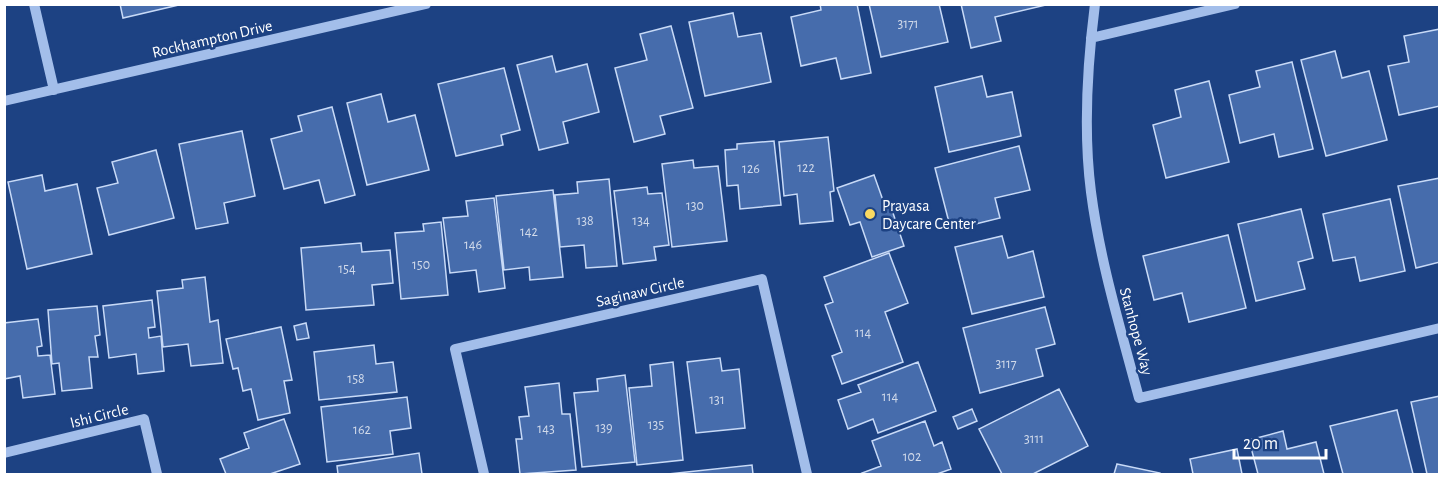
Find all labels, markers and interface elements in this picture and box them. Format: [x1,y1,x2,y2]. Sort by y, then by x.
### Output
street label: Rockhampton Drive [151,17,274,61]
house number: 3171 [897,17,919,31]
house number: 122 [797,161,815,175]
house number: 126 [742,162,760,176]
place label: Prayasa Daycare Center [882,198,976,233]
house number: 130 [686,199,704,213]
marker: Prayasa Daycare Center [863,207,877,221]
house number: 138 [576,214,594,228]
house number: 134 [632,214,650,228]
house number: 142 [520,225,538,239]
house number: 146 [464,238,482,252]
house number: 150 [412,258,430,272]
house number: 154 [338,262,356,276]
street label: Saginaw Circle [595,274,686,310]
street label: Stanhope Way [1116,286,1155,377]
house number: 114 [855,326,871,340]
house number: 3117 [995,357,1017,371]
house number: 158 [347,372,365,386]
house number: 114 [882,390,898,404]
house number: 131 [709,393,725,407]
street label: Ishi Circle [68,401,130,431]
house number: 135 [648,418,664,432]
house number: 139 [595,421,613,435]
house number: 143 [537,422,555,436]
scale bar [1234,422,1326,460]
house number: 162 [353,423,371,437]
house number: 3111 [1024,432,1044,446]
text: 20 m [1243,435,1278,453]
house number: 102 [903,450,921,464]

